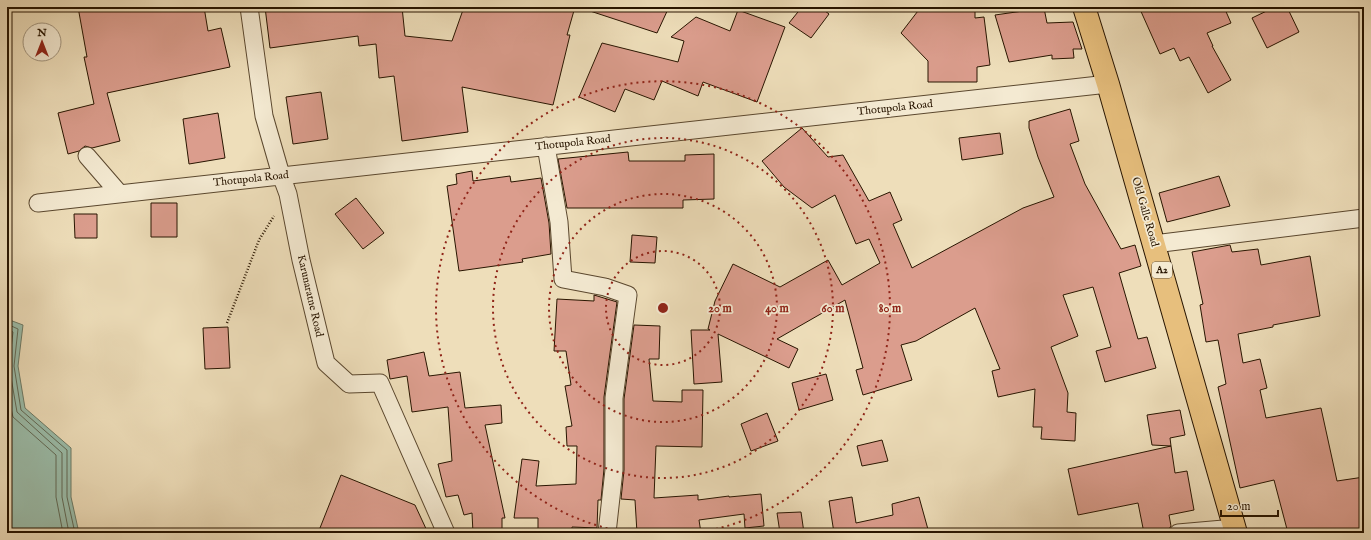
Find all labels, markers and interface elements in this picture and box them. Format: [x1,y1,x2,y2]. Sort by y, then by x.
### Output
north arrow [22,22,62,62]
text: N [36,26,47,40]
street label: Thotupola Road [856,97,934,119]
street label: Thotupola Road [534,132,612,154]
street label: Thotupola Road [212,168,290,190]
street label: Old Galle Road [1128,175,1162,249]
street label: Karunaratne Road [294,254,326,339]
road number: A2 [1152,262,1172,278]
centre of rings [656,301,670,315]
text: 20 m [708,301,732,316]
text: 40 m [765,301,790,316]
text: 60 m [822,301,845,316]
text: 80 m [879,301,902,316]
scale bar [1221,492,1278,518]
text: 20 m [1227,499,1250,514]

